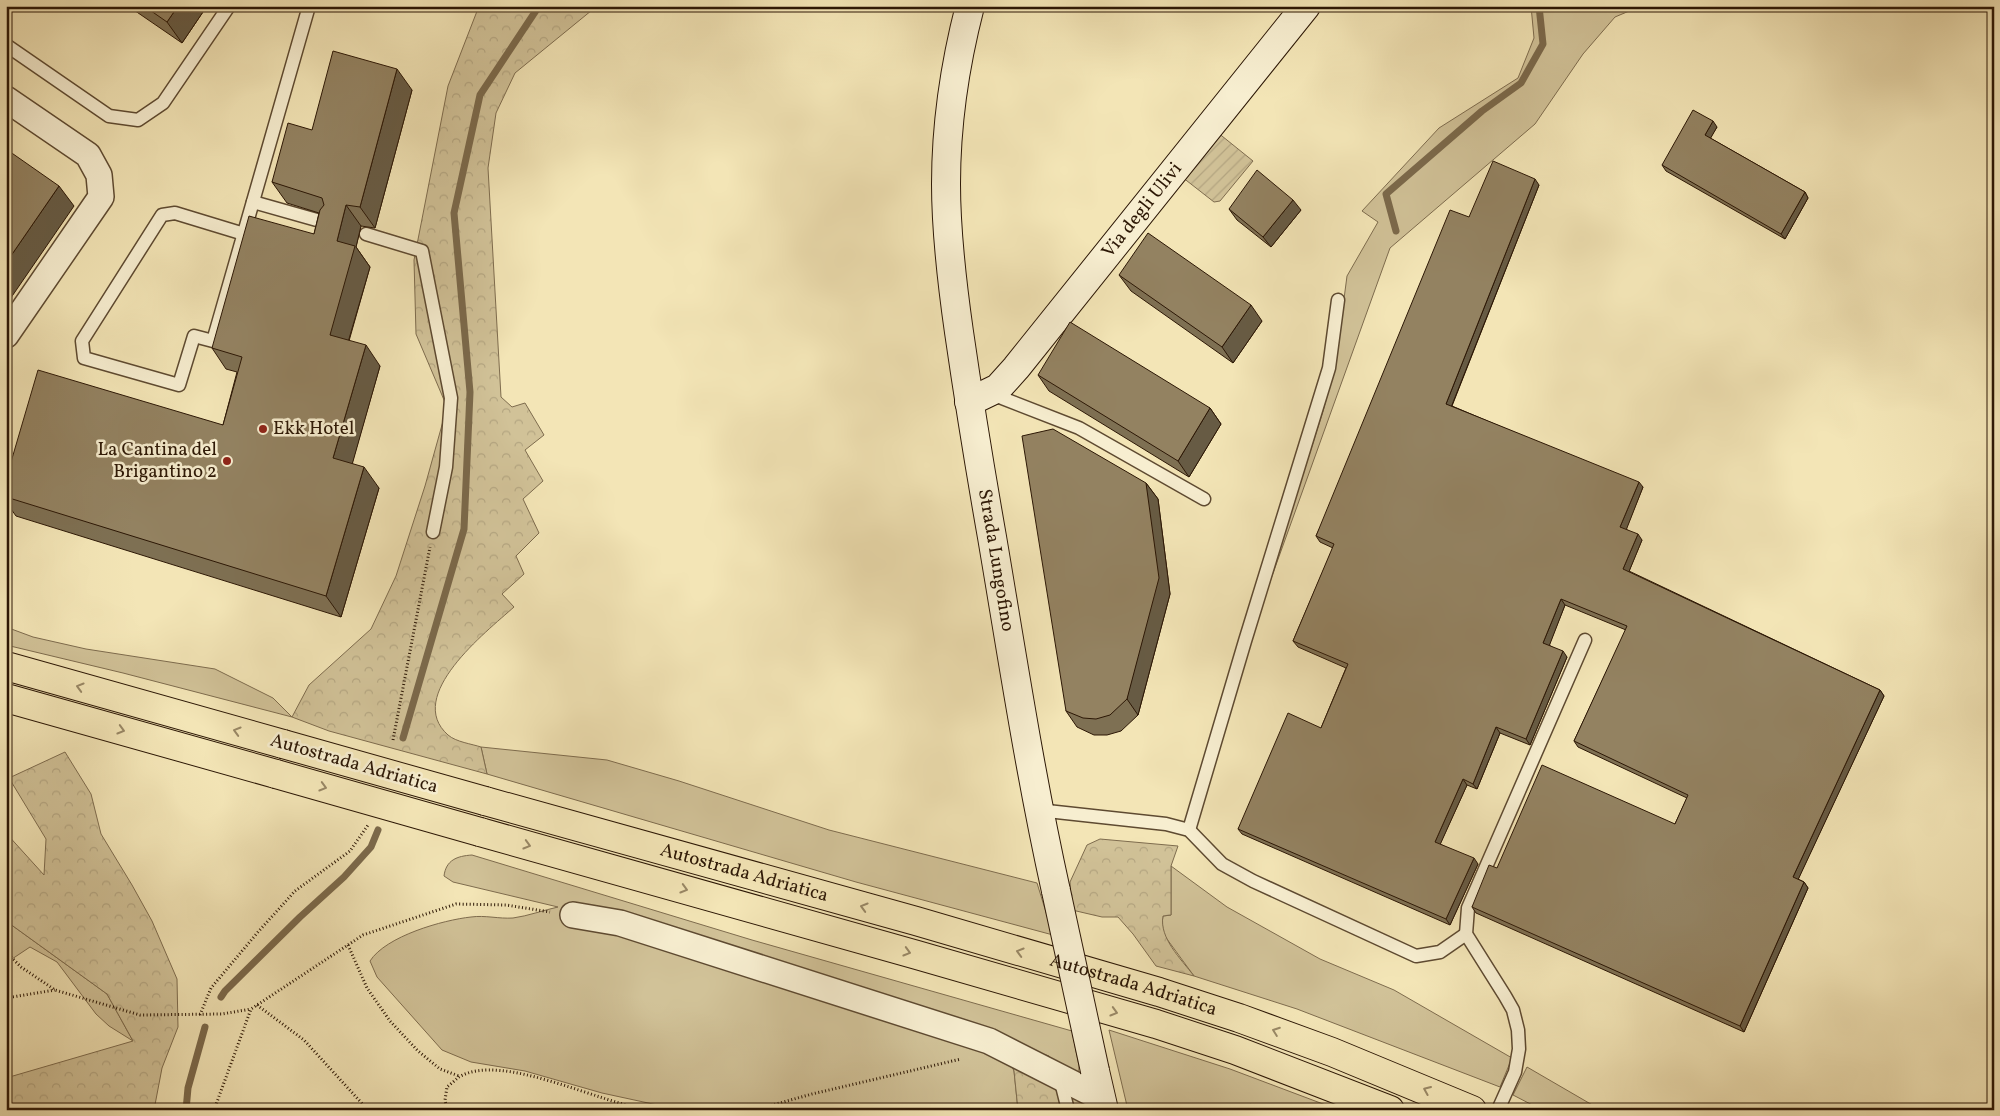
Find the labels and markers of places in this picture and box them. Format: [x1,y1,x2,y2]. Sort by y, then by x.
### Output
place label: Ekk Hotel [273,416,355,442]
marker: Ekk Hotel [257,423,269,435]
place label: La Cantina del Brigantino 2 [97,437,217,485]
marker: La Cantina del Brigantino 2 [221,455,233,467]

